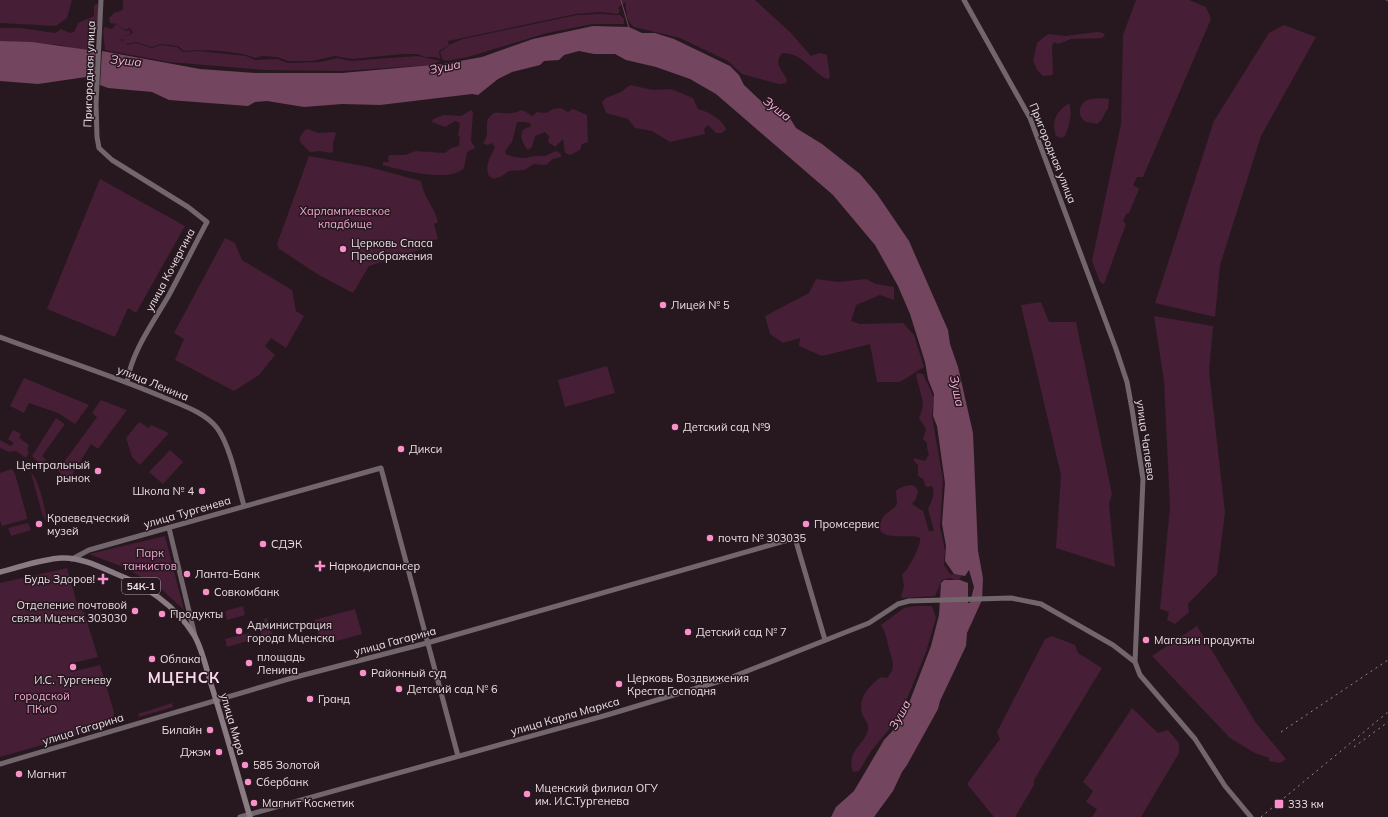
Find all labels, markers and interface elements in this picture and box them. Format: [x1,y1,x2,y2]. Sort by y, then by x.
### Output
street label: Пригородная улица [80,20,98,128]
water label: Зуша [110,51,142,70]
water label: Зуша [428,56,462,77]
water label: Зуша [760,93,794,124]
street label: Пригородная улица [1026,101,1080,205]
park label: Харлампиевское кладбище [300,204,390,231]
street label: улица Кочергина [142,226,198,314]
place label: Церковь Спаса Преображения [351,236,433,263]
marker: Церковь Спаса Преображения [338,244,348,254]
place label: Лицей № 5 [671,298,730,312]
marker: Лицей № 5 [658,300,668,310]
street label: улица Ленина [115,362,191,404]
water label: Зуша [947,374,968,408]
street label: улица Чапаева [1133,399,1159,481]
place label: Детский сад №9 [683,420,771,434]
marker: Детский сад №9 [670,422,680,432]
place label: Дикси [409,442,442,456]
marker: Дикси [396,444,406,454]
place label: Центральный рынок [16,458,90,485]
marker: Центральный рынок [93,466,103,476]
place label: Школа № 4 [132,484,194,498]
marker: Школа № 4 [197,486,207,496]
street label: улица Тургенева [142,493,232,531]
place label: Краеведческий музей [47,511,130,538]
place label: Промсервис [814,517,880,531]
marker: Краеведческий музей [34,519,44,529]
marker: Промсервис [801,519,811,529]
place label: почта № 303035 [718,531,807,545]
marker: почта № 303035 [705,533,715,543]
place label: СДЭК [271,537,303,551]
marker: СДЭК [258,539,268,549]
park label: Парк танкистов [123,546,177,573]
place label: Наркодиспансер [329,559,420,573]
marker: Наркодиспансер [314,560,326,572]
place label: Ланта-Банк [195,567,260,581]
marker: Ланта-Банк [182,569,192,579]
place label: Будь Здоров! [24,572,95,586]
marker: Будь Здоров! [98,574,108,584]
road number: 54К-1 [122,578,160,594]
place label: Совкомбанк [214,585,279,599]
marker: Совкомбанк [201,587,211,597]
place label: Отделение почтовой связи Мценск 303030 [11,598,127,625]
marker: Отделение почтовой связи Мценск 303030 [130,606,140,616]
place label: Продукты [170,607,223,621]
marker: Продукты [157,609,167,619]
place label: Администрация города Мценска [247,618,335,645]
street label: улица Гагарина [352,623,438,659]
place label: Детский сад № 7 [696,625,787,639]
marker: Администрация города Мценска [234,626,244,636]
marker: Детский сад № 7 [683,627,693,637]
place label: Магазин продукты [1154,633,1255,647]
marker: Магазин продукты [1141,635,1151,645]
place label: площадь Ленина [257,650,305,677]
place label: Облака [160,652,201,666]
marker: Облака [147,654,157,664]
marker: площадь Ленина [244,658,254,668]
marker: И.С. Тургеневу [68,662,78,672]
place label: Районный суд [371,666,447,680]
district label: МЦЕНСК [148,668,220,687]
marker: Районный суд [358,668,368,678]
place label: Церковь Воздвижения Креста Господня [627,671,749,698]
place label: И.С. Тургеневу [34,673,112,687]
marker: Церковь Воздвижения Креста Господня [614,679,624,689]
place label: Детский сад № 6 [407,682,498,696]
marker: Детский сад № 6 [394,684,404,694]
park label: городской ПКиО [14,689,70,716]
street label: улица Мира [217,691,249,757]
place label: Гранд [318,692,350,706]
marker: Гранд [305,694,315,704]
street label: улица Карла Маркса [509,694,621,738]
water label: Зуша [885,697,914,732]
street label: улица Гагарина [41,710,125,748]
place label: Билайн [162,723,202,737]
marker: Билайн [205,725,215,735]
place label: Джэм [180,745,211,759]
marker: Джэм [214,747,224,757]
place label: 585 Золотой [253,758,320,772]
marker: 585 Золотой [240,760,250,770]
place label: Магнит [27,767,66,781]
marker: Магнит [14,769,24,779]
place label: Сбербанк [256,775,308,789]
marker: Сбербанк [243,777,253,787]
place label: Мценский филиал ОГУ им. И.С.Тургенева [535,781,658,808]
marker: Мценский филиал ОГУ им. И.С.Тургенева [522,789,532,799]
place label: Магнит Косметик [262,796,354,810]
place label: 333 км [1288,797,1324,811]
marker: Магнит Косметик [249,798,259,808]
marker: 333 км [1273,798,1285,810]

